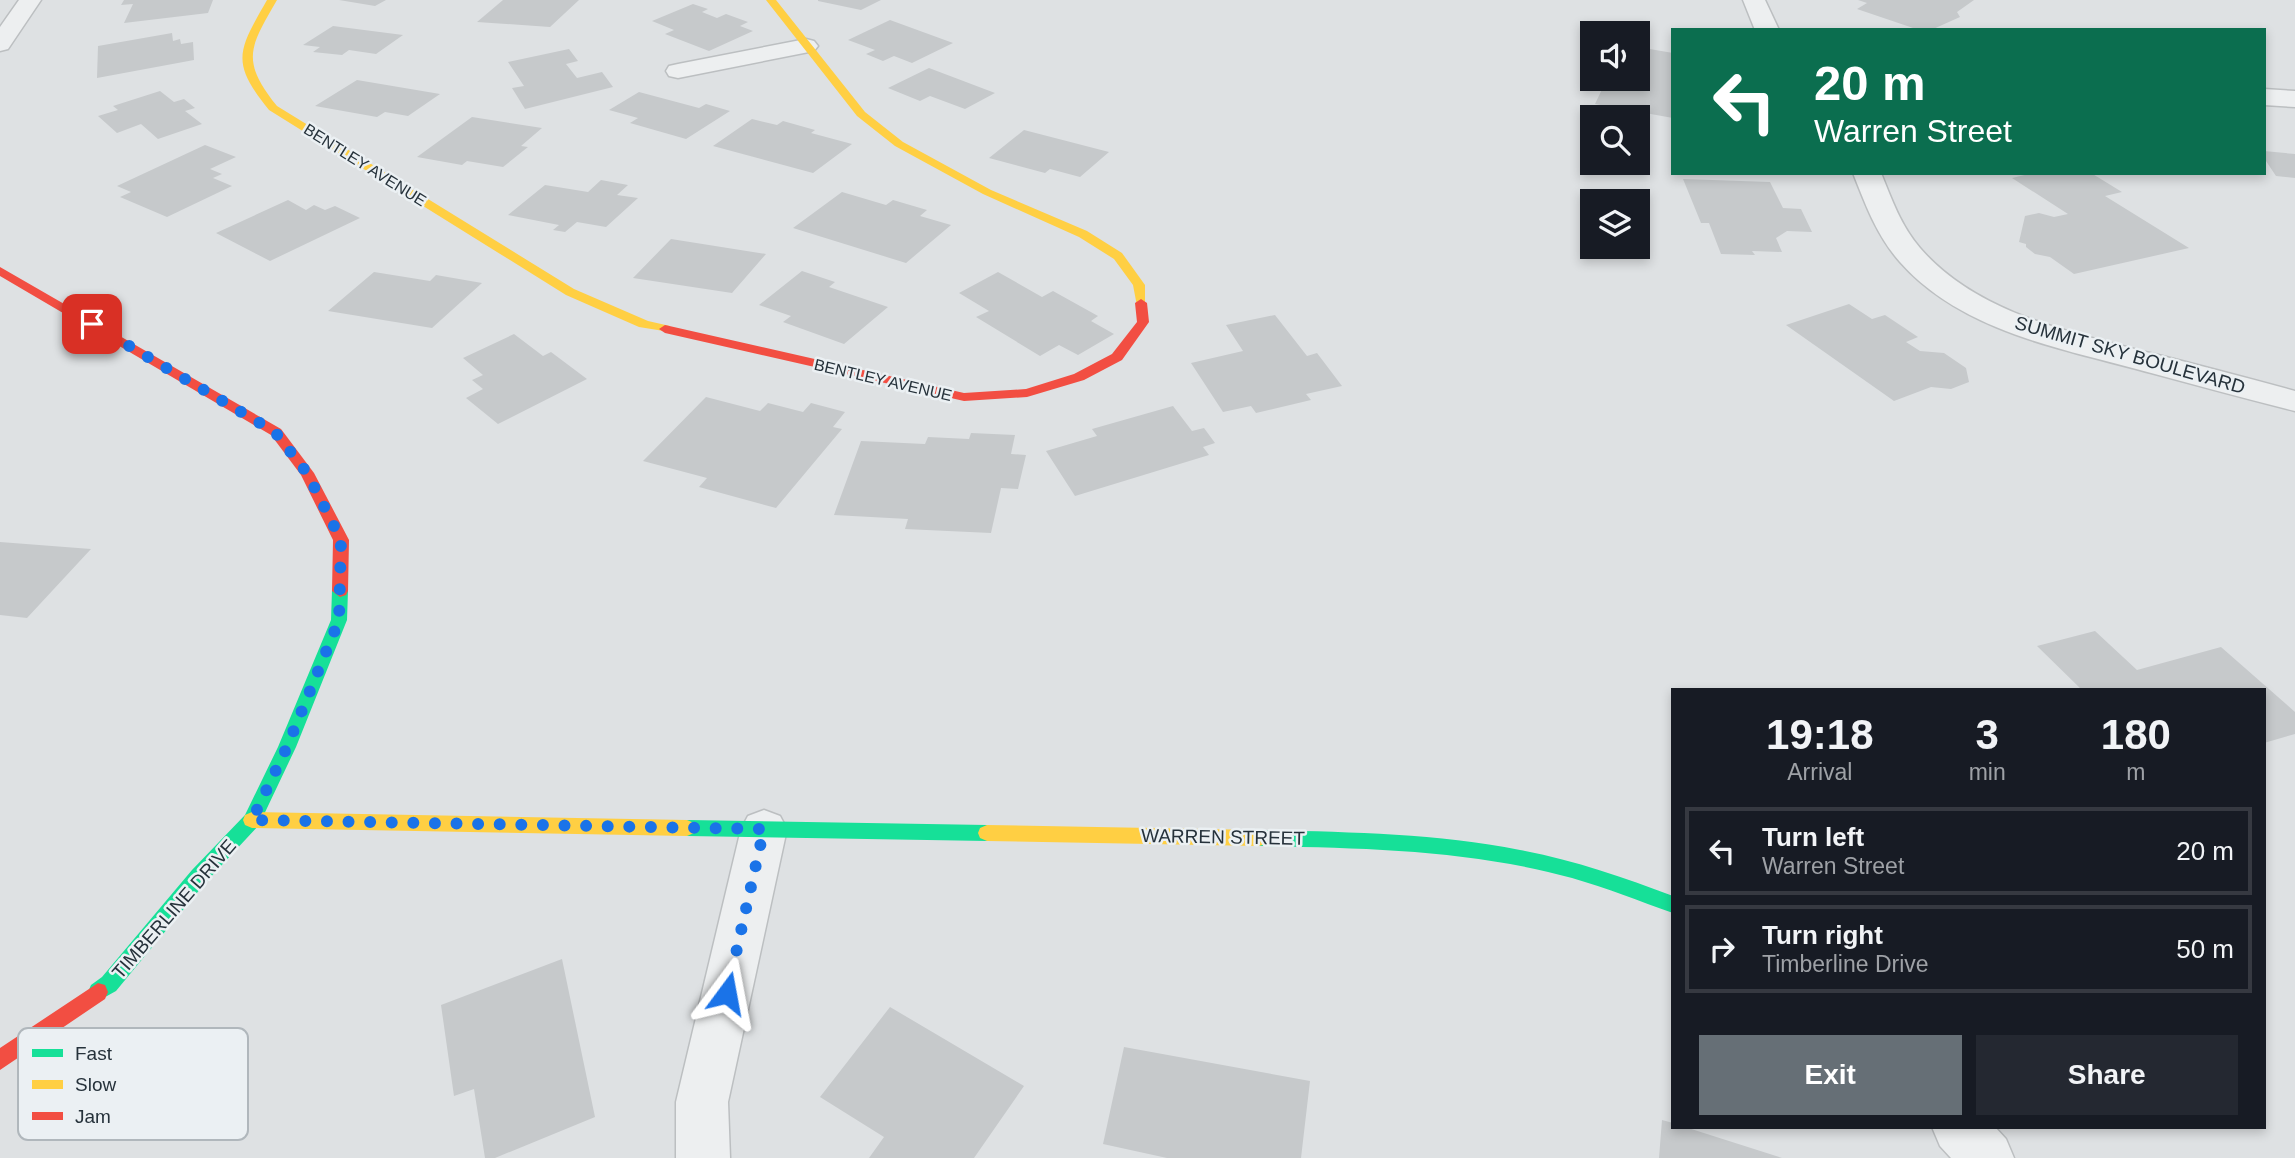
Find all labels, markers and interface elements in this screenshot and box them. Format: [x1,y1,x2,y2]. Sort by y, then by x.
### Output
map controls [1580,21,1650,259]
button: sound [1580,21,1650,91]
icon: left [1699,56,1790,147]
text: 20 m [1814,56,1926,110]
button: search [1580,105,1650,175]
text: Warren Street [1814,113,2012,149]
street label: BENTLEY AVENUE [301,120,429,210]
button: layers [1580,189,1650,259]
pin [62,294,122,354]
icon: arrive [73,305,111,343]
street label: SUMMIT SKY BOULEVARD [2012,312,2248,398]
street label: BENTLEY AVENUE [812,356,954,404]
text: 19:18 [1766,711,1874,758]
text: 3 [1975,711,1999,758]
text: 180 [2101,711,2171,758]
text: Arrival [1787,759,1852,785]
text: min [1969,759,2006,785]
text: m [2126,759,2145,785]
text: Turn left [1762,822,1864,852]
street label: WARREN STREET [1141,825,1306,849]
icon: left [1703,832,1741,870]
street label: TIMBERLINE DRIVE [108,835,240,983]
text: 20 m [2176,836,2234,866]
text: Warren Street [1762,853,1904,879]
text: Turn right [1762,920,1883,950]
icon: right [1703,930,1741,968]
text: 50 m [2176,934,2234,964]
text: Timberline Drive [1762,951,1929,977]
position arrow [690,956,764,1030]
legend [18,1028,248,1140]
button: Exit [1699,1035,1962,1115]
button: Share [1976,1035,2238,1115]
text: Fast [75,1043,113,1064]
text: Slow [75,1074,116,1095]
text: Jam [75,1106,111,1127]

